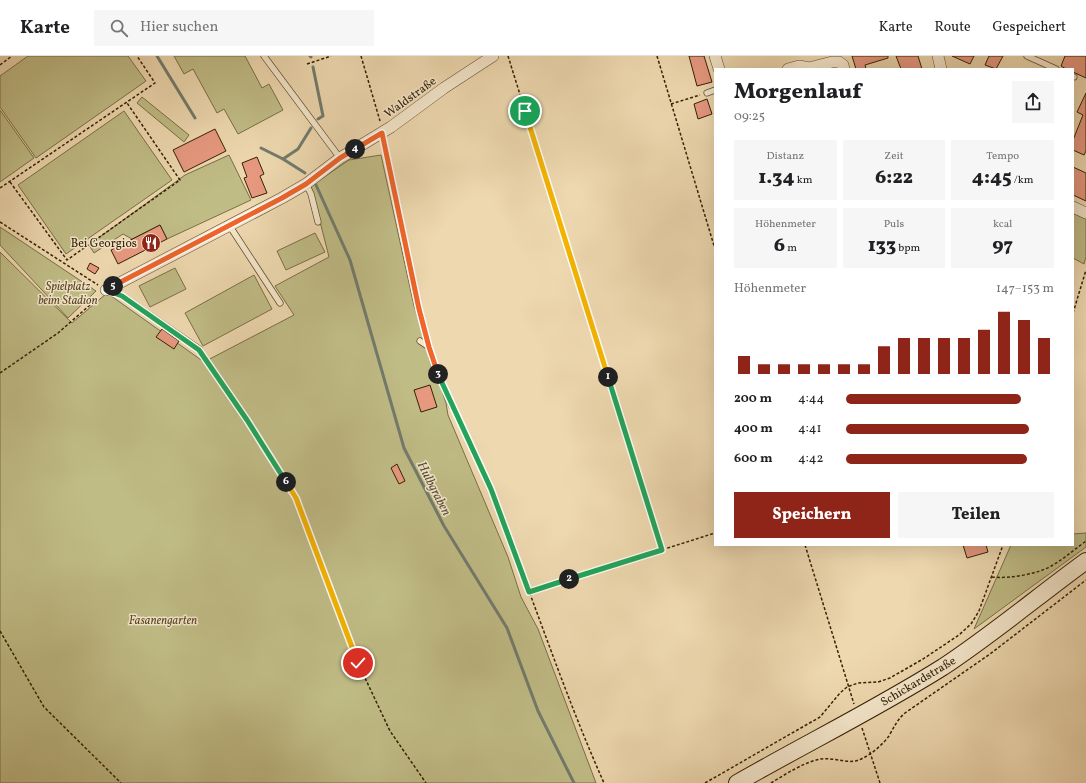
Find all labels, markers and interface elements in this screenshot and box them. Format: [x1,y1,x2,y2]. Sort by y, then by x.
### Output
search box [94,10,374,46]
text: Karte [20,15,70,41]
icon: search [108,17,130,39]
text: Hier suchen [140,17,218,38]
text: Karte [879,18,913,37]
text: Route [935,18,971,37]
text: Gespeichert [993,18,1066,37]
street label: Waldstraße [381,73,440,122]
text: Morgenlauf [734,77,861,108]
button: share [1012,81,1054,123]
pin [508,94,542,128]
icon: arrive [514,100,536,122]
text: 09:25 [734,108,765,126]
pin: 4 [345,139,365,159]
text: 4 [352,141,358,156]
text: Distanz [767,149,804,164]
text: Zeit [884,149,904,164]
text: Tempo [986,149,1019,164]
text: 1.34 [758,164,795,192]
text: 6:22 [875,164,913,192]
text: 4:45 [972,164,1012,192]
text: km [795,173,812,188]
text: /km [1012,173,1034,188]
text: Höhenmeter [755,217,816,232]
text: Puls [884,217,904,232]
text: kcal [993,217,1012,232]
restaurant icon: Bei Georgios [140,232,162,254]
text: 6 [774,232,785,260]
text: 133 [868,232,896,260]
text: 97 [992,232,1013,260]
place label: Bei Georgios [71,236,137,252]
text: m [785,241,797,256]
text: bpm [896,241,920,256]
pin: 5 [103,276,123,296]
text: 5 [110,278,116,293]
park label: Spielplatz beim Stadion [38,279,98,309]
text: Höhenmeter [734,280,806,298]
text: 147–153 m [996,280,1054,298]
pin: 3 [428,364,448,384]
text: 3 [435,366,441,381]
pin: 1 [598,367,618,387]
text: 1 [606,369,610,384]
text: 200 m [734,390,772,408]
text: 4:44 [798,390,824,408]
text: 400 m [734,420,773,438]
text: 4:41 [798,420,822,438]
text: 600 m [734,450,772,468]
text: 4:42 [798,450,824,468]
water label: Hulbgraben [412,459,455,520]
pin: 6 [276,472,296,492]
text: 6 [283,474,289,489]
button: Speichern [734,492,890,538]
button: Teilen [898,492,1054,538]
pin: 2 [559,569,579,589]
text: 2 [566,571,572,586]
park label: Fasanengarten [129,613,197,629]
pin [341,646,375,680]
icon: check [347,652,369,674]
street label: Schickardstraße [878,653,959,711]

